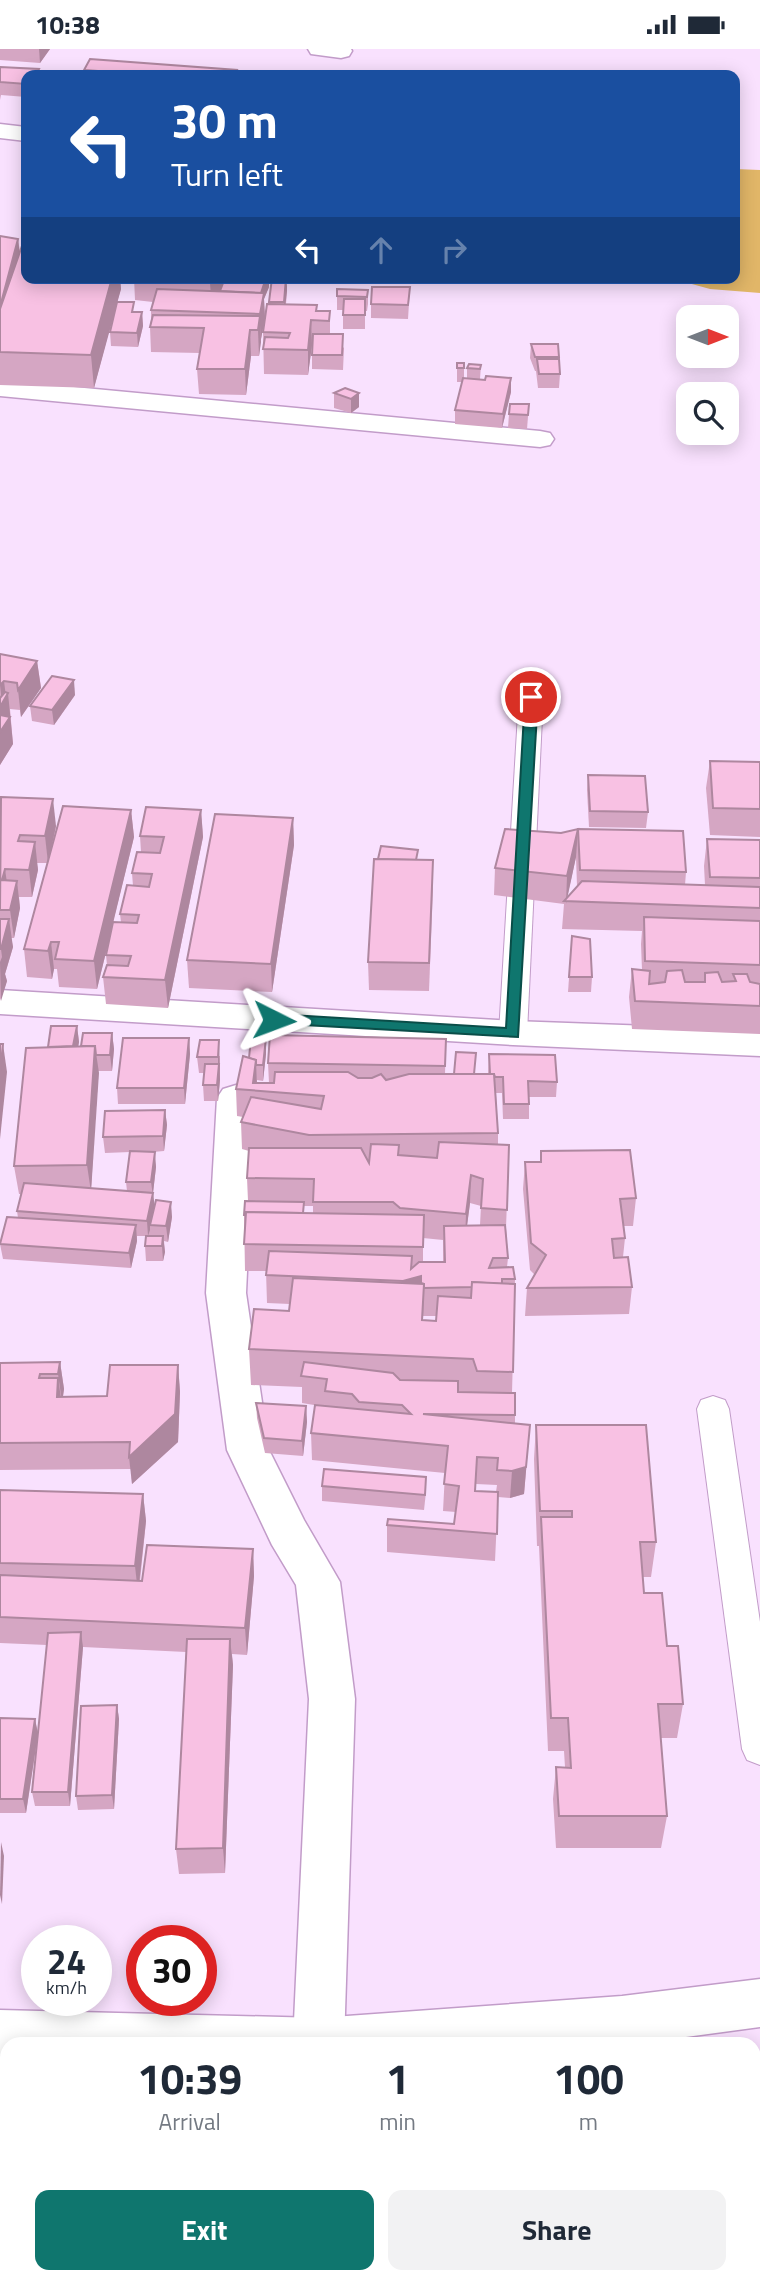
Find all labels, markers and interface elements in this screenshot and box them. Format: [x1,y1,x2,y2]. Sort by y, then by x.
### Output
text: 10:38 [35,5,100,44]
text: 30 m [171,82,278,157]
icon: left [56,98,147,189]
text: Turn left [171,150,283,198]
icon: left [289,231,327,269]
icon: ahead [362,231,400,269]
icon: right [435,231,473,269]
north arrow [676,305,738,367]
map controls [676,305,739,445]
button: search [676,382,739,445]
pin [501,667,561,727]
icon: arrive [512,678,550,716]
position arrow [237,983,311,1057]
speed limit sign: 30 [126,1925,217,2016]
text: 24 [47,1934,86,1988]
text: km/h [46,1974,87,2001]
text: 10:39 [137,2046,242,2110]
text: 1 [386,2046,409,2110]
text: 100 [553,2046,624,2110]
text: Arrival [158,2104,221,2139]
text: min [379,2104,416,2139]
text: m [579,2104,598,2139]
button: Exit [35,2190,374,2270]
button: Share [388,2190,726,2270]

